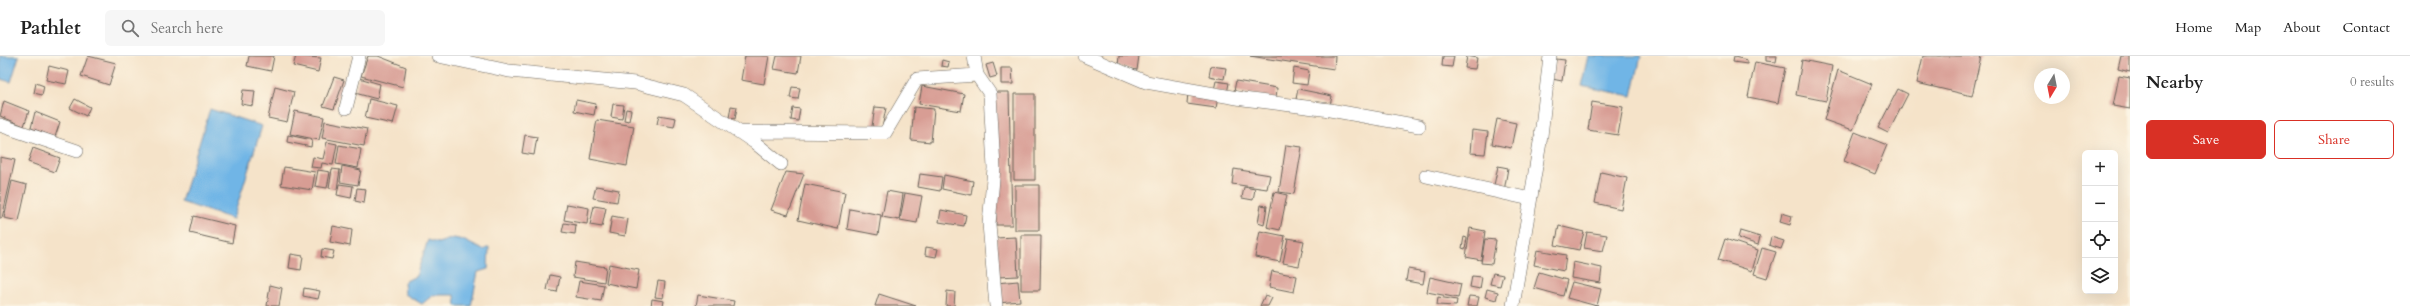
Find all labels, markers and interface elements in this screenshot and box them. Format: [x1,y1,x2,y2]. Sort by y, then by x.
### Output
search box [105,10,385,46]
text: Pathlet [20,15,81,41]
icon: search [119,17,141,39]
text: Search here [151,18,223,38]
text: Home [2175,18,2213,37]
text: Map [2235,18,2261,37]
text: About [2283,18,2320,37]
text: Contact [2342,18,2390,37]
north arrow [2034,68,2070,104]
text: Nearby [2146,71,2203,94]
text: 0 results [2350,73,2394,91]
button: Save [2146,120,2266,159]
button: Share [2274,120,2394,159]
map controls [2082,150,2118,294]
button: + [2082,150,2118,186]
button: − [2082,186,2118,222]
button: locate [2082,222,2118,258]
button: layers [2082,258,2118,294]

